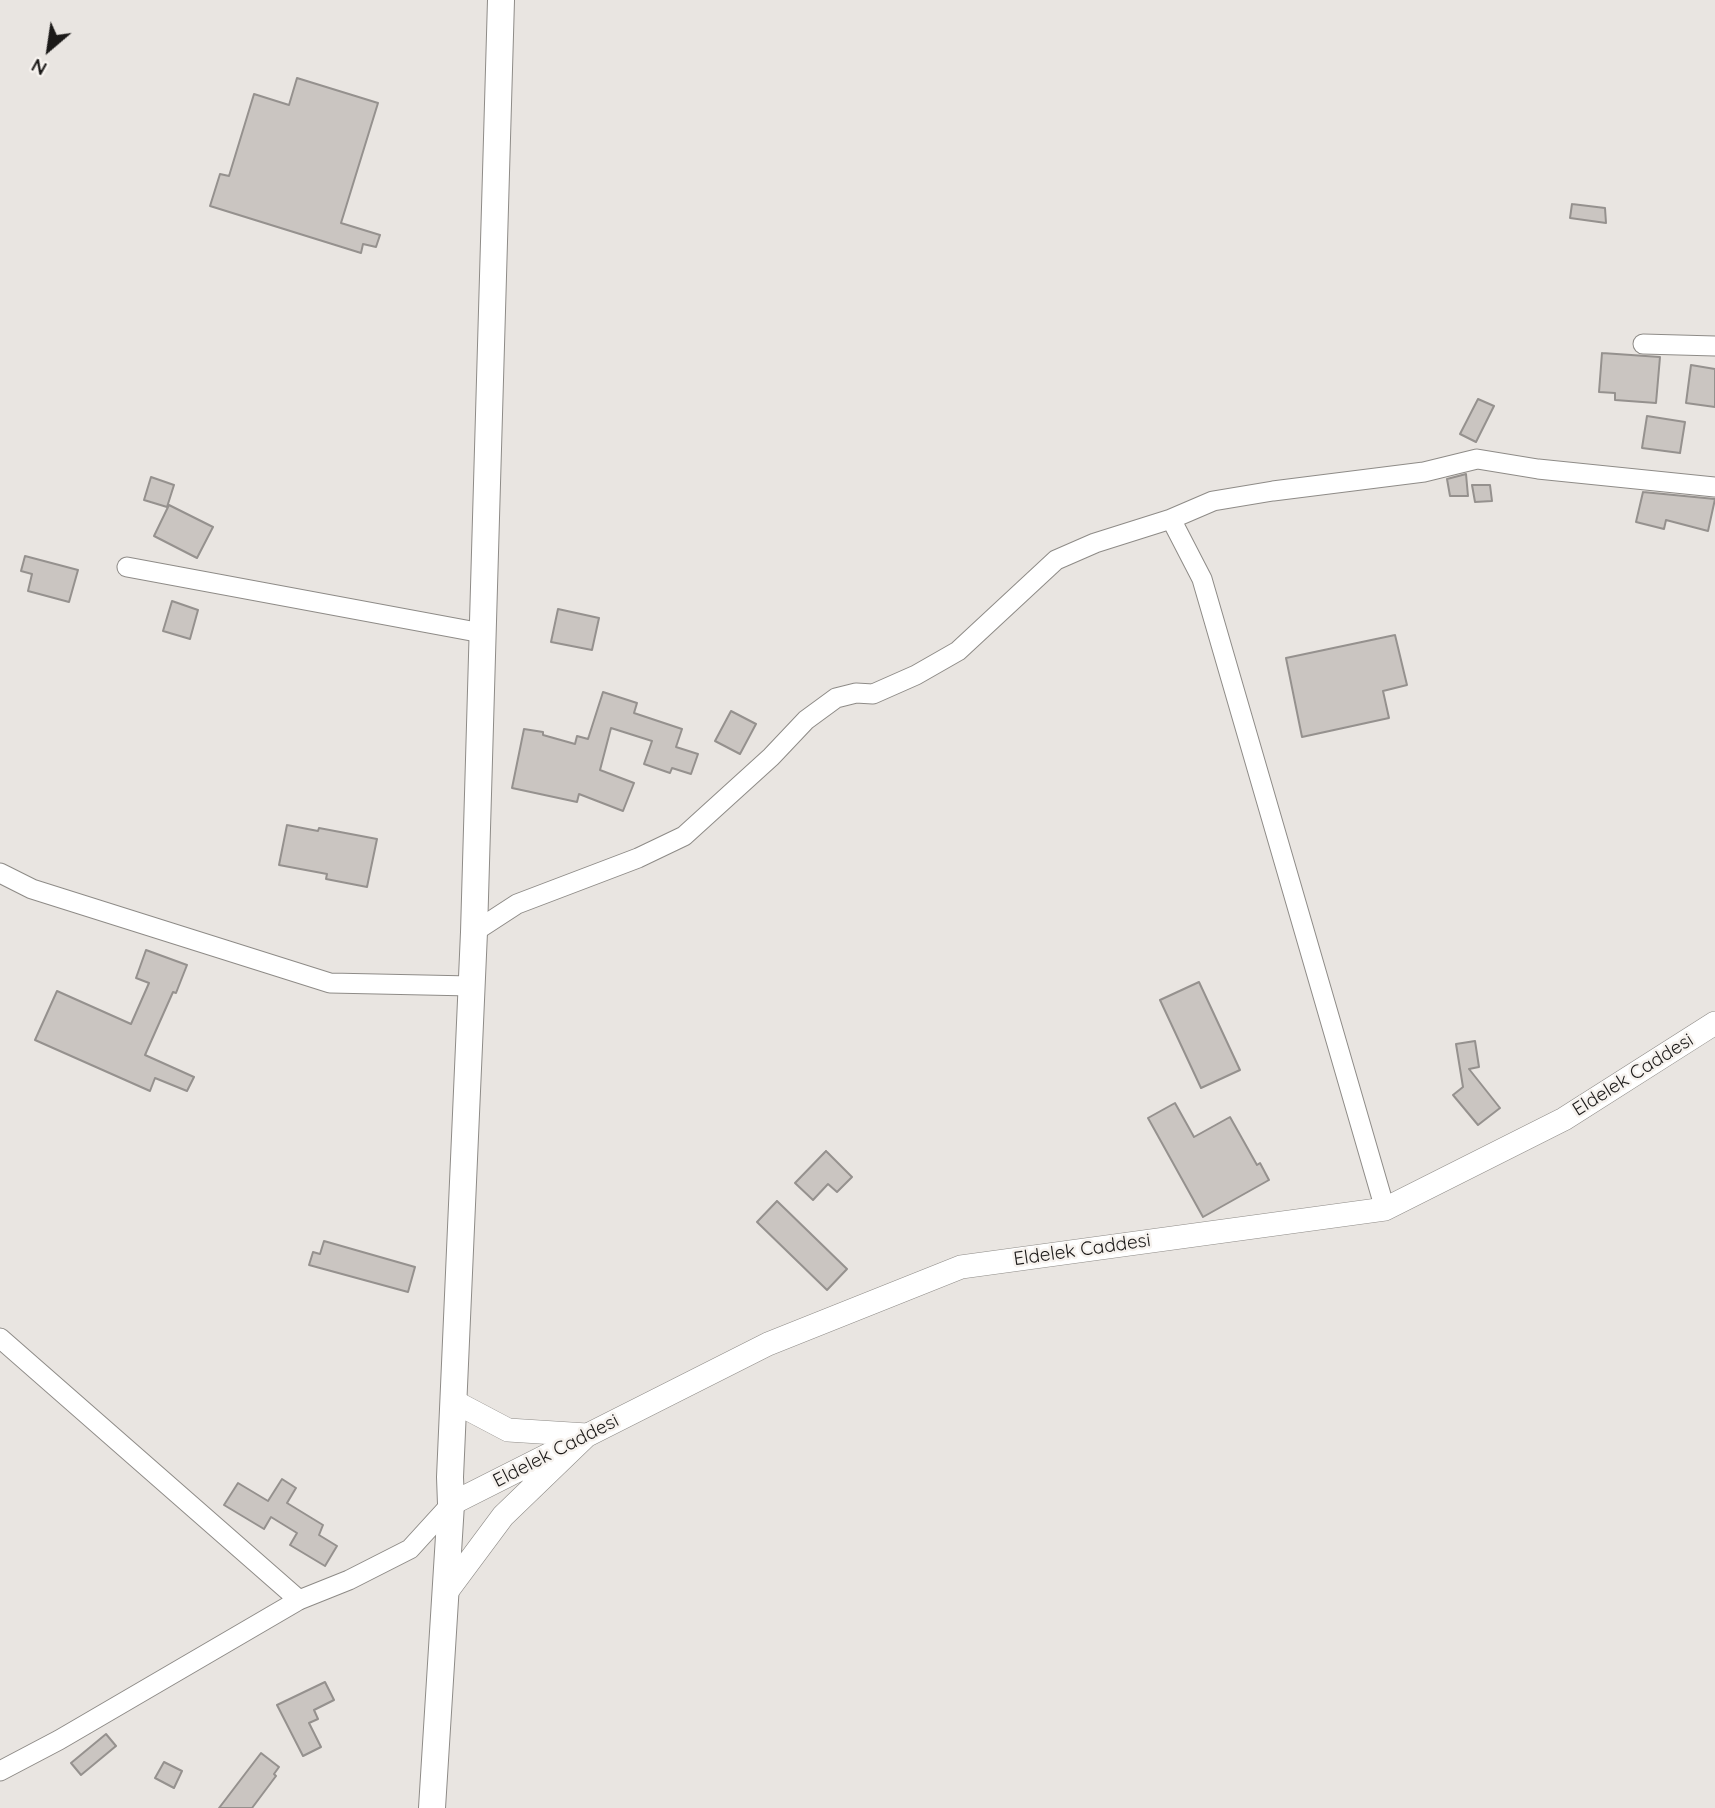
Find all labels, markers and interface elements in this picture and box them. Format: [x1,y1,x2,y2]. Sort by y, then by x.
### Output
north arrow [14,14,84,84]
text: N [27,53,51,81]
street label: Eldelek Caddesi [1568,1029,1698,1121]
street label: Eldelek Caddesi [1012,1229,1152,1271]
street label: Eldelek Caddesi [489,1409,623,1493]

